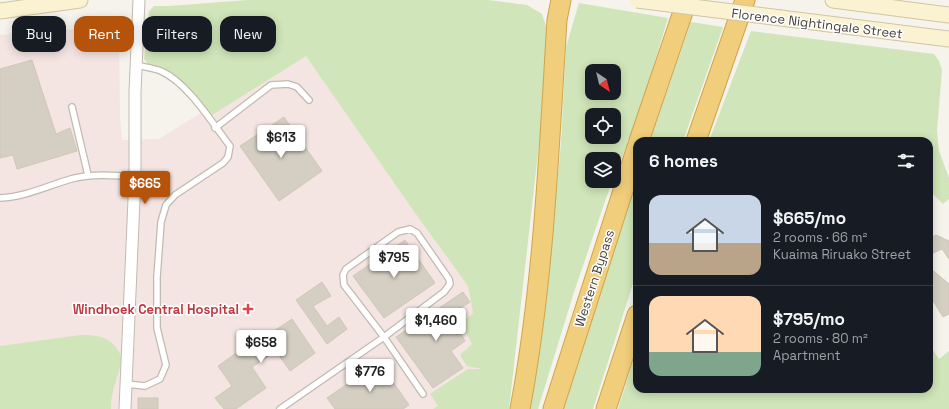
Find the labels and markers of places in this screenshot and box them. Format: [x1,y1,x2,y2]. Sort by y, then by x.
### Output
pin: $613 [257,125,305,159]
pin: $665 [121,171,169,205]
pin: $795 [370,245,418,279]
place label: Windhoek Central Hospital [73,301,239,318]
marker: Windhoek Central Hospital [242,303,254,315]
pin: $1,460 [403,308,469,342]
pin: $658 [237,330,285,364]
pin: $776 [346,359,394,393]

